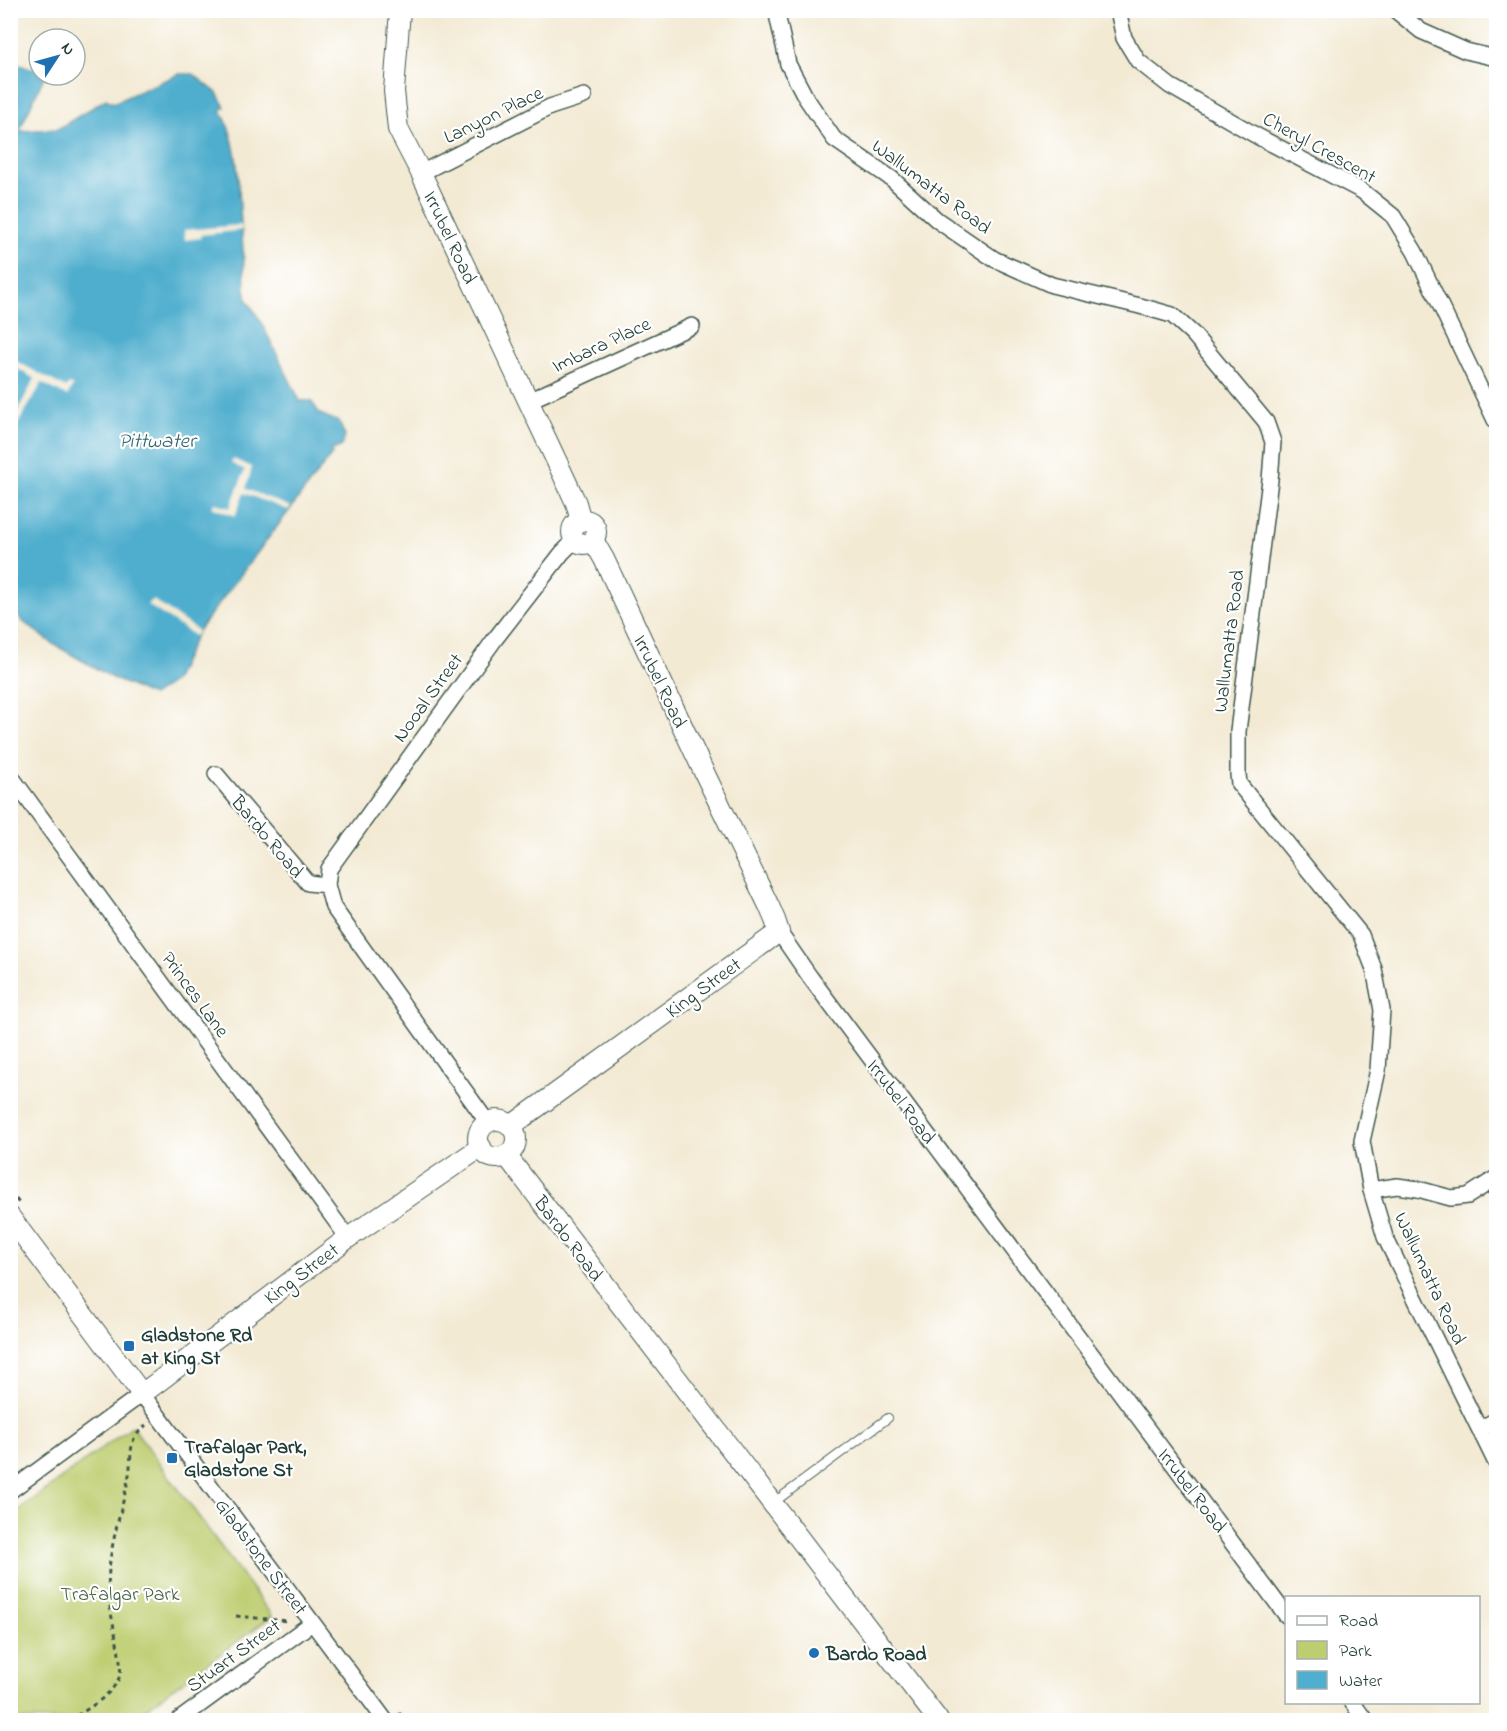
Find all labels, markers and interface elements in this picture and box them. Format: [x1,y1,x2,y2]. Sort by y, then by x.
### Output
north arrow [27,27,87,87]
text: N [55,38,81,61]
street label: Lanyon Place [439,80,549,153]
street label: Cheryl Crescent [1257,106,1381,193]
street label: Wallumatta Road [864,133,997,243]
street label: Irrubel Road [414,187,483,289]
street label: Imbara Place [548,311,656,382]
water label: Pittwater [119,427,198,457]
street label: Wallumatta Road [1207,568,1254,714]
street label: Irrubel Road [624,631,693,733]
street label: Nooal Street [387,648,471,749]
street label: Bardo Road [222,789,310,885]
street label: Princes Lane [153,946,235,1045]
street label: King Street [661,951,749,1027]
street label: Irrubel Road [858,1054,942,1151]
street label: Bardo Road [525,1190,609,1288]
street label: Wallumatta Road [1385,1208,1472,1350]
street label: King Street [259,1237,347,1314]
place label: Gladstone Rd at King St [141,1322,253,1375]
marker: Gladstone Rd at King St [122,1339,136,1353]
place label: Trafalgar Park, Gladstone St [184,1434,307,1486]
street label: Irrubel Road [1149,1443,1233,1540]
marker: Trafalgar Park, Gladstone St [165,1451,179,1465]
street label: Gladstone Street [206,1493,314,1622]
park label: Trafalgar Park [60,1581,180,1611]
legend [1285,1596,1480,1704]
text: Road [1339,1609,1378,1635]
street label: Stuart Street [181,1613,288,1701]
text: Park [1339,1639,1372,1665]
place label: Bardo Road [825,1641,927,1670]
marker: Bardo Road [807,1646,821,1660]
text: Water [1339,1669,1383,1695]

